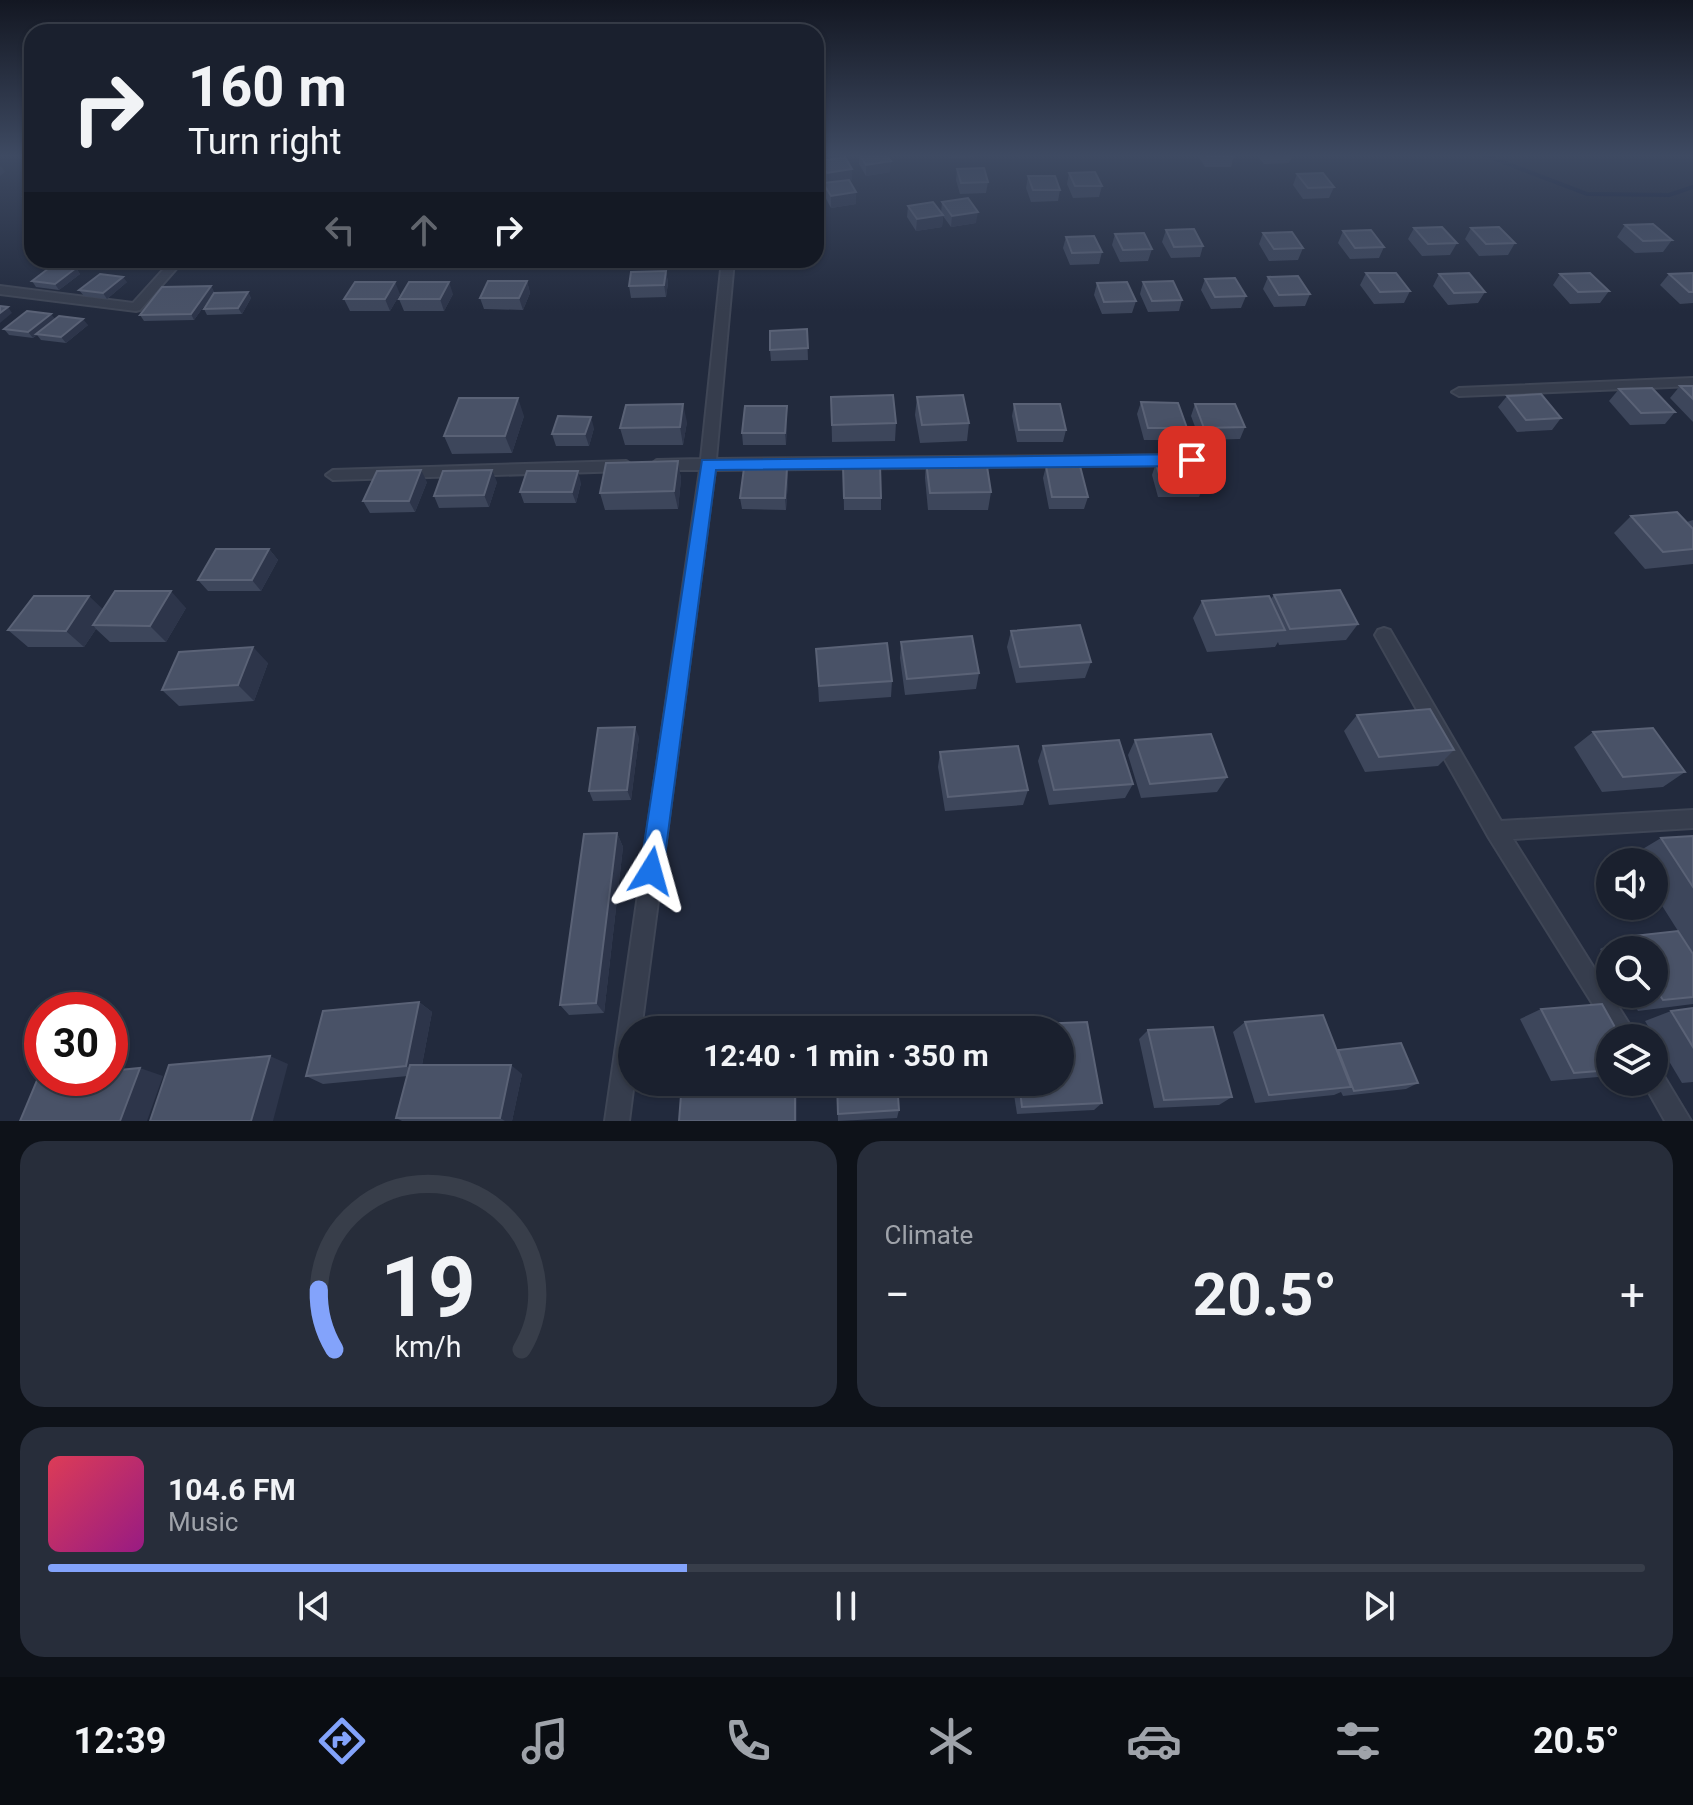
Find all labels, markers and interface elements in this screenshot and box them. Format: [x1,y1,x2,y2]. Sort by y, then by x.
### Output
text: 160 m [188,54,347,120]
icon: right [56,56,160,160]
text: Turn right [188,121,341,163]
icon: left [318,208,362,252]
icon: ahead [402,208,446,252]
icon: right [486,208,530,252]
pin [1158,426,1226,494]
icon: arrive [1170,438,1214,482]
position arrow [609,829,693,913]
map controls [1596,848,1668,1096]
button: sound [1596,848,1668,920]
button: search [1596,936,1668,1008]
speed limit sign: 30 [24,992,128,1096]
button: layers [1596,1024,1668,1096]
text: 12:40 · 1 min · 350 m [703,1038,989,1073]
text: Climate [885,1220,973,1250]
text: 19 [381,1239,476,1336]
text: 20.5° [1193,1259,1337,1330]
text: − [885,1269,910,1321]
text: + [1620,1269,1645,1321]
text: km/h [395,1330,462,1364]
text: 104.6 FM [168,1472,296,1507]
text: Music [168,1507,238,1537]
icon: previous [292,1584,336,1628]
icon: pause [824,1584,868,1628]
icon: next [1357,1584,1401,1628]
icon: directions [314,1713,370,1769]
icon: music [517,1713,573,1769]
icon: phone [720,1713,776,1769]
icon: climate [923,1713,979,1769]
icon: car [1126,1713,1182,1769]
icon: filters [1330,1713,1386,1769]
text: 12:39 [74,1720,166,1762]
text: 20.5° [1533,1720,1619,1762]

